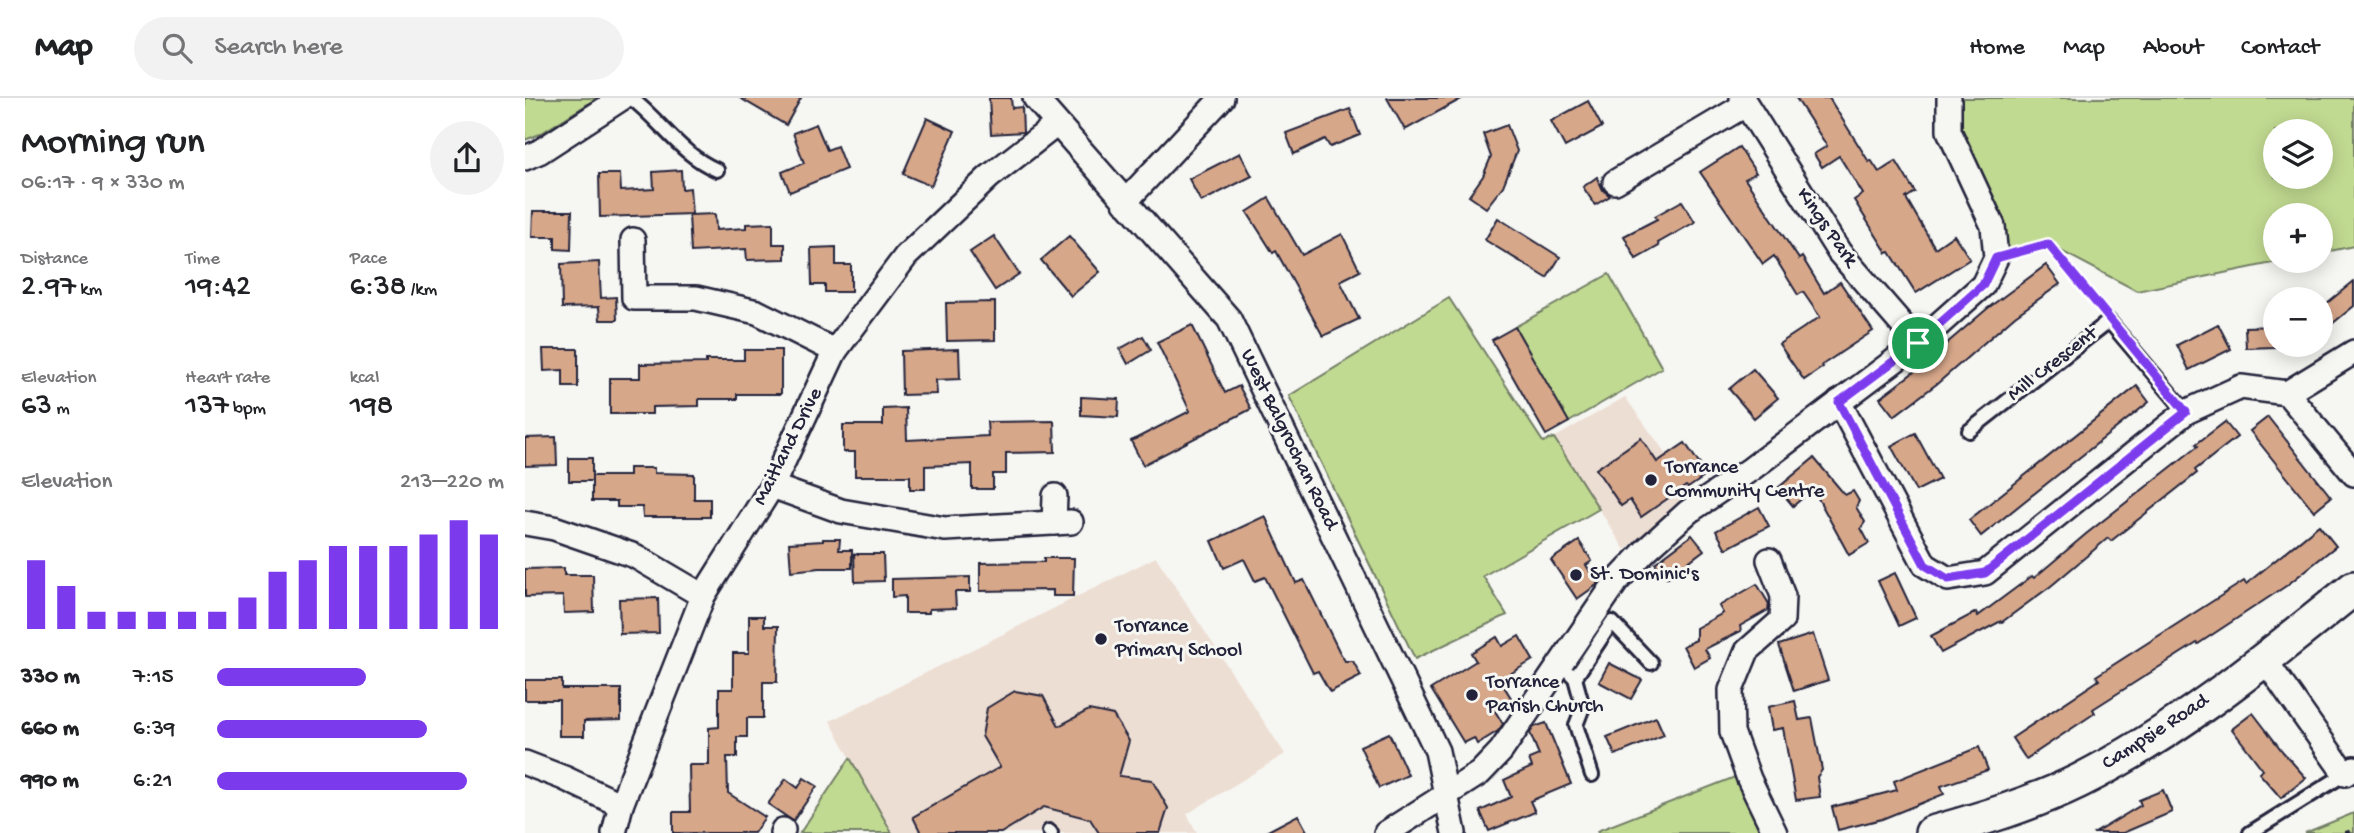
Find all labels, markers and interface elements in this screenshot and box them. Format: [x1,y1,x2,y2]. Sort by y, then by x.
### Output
search box [134,17,624,80]
text: Map [35,29,92,67]
icon: search [158,29,196,67]
text: Search here [214,33,343,64]
text: Home [1969,34,2025,63]
text: Map [2063,34,2105,63]
text: About [2143,34,2203,63]
text: Contact [2241,34,2319,63]
map controls [2263,119,2333,357]
button: layers [2263,119,2333,189]
button: share [430,121,504,195]
text: Morning run [21,122,205,166]
text: 06:17 · 9 × 330 m [21,170,185,197]
street label: Kings Park [1790,184,1864,275]
button: + [2263,203,2333,273]
text: Distance [21,248,88,271]
text: Time [185,248,220,271]
text: Pace [350,248,387,271]
text: 2.97 [21,271,76,306]
text: 19:42 [185,271,251,306]
text: 6:38 [350,271,406,306]
text: km [76,279,102,302]
text: /km [406,279,437,302]
button: − [2263,287,2333,357]
pin [1888,313,1948,373]
street label: Mill Crescent [2003,321,2105,408]
icon: arrive [1899,324,1937,362]
street label: West Balgrochan Road [1233,345,1343,536]
text: Elevation [21,367,97,390]
text: Heart rate [185,367,270,390]
text: kcal [350,367,379,390]
street label: Maitland Drive [749,383,830,510]
text: 63 [21,390,52,425]
text: 137 [185,390,229,425]
text: 198 [350,390,393,425]
text: m [52,398,70,421]
text: bpm [229,398,266,421]
place label: Torrance Community Centre [1664,456,1826,505]
text: Elevation [21,469,112,496]
text: 213–220 m [400,469,504,496]
marker: Torrance Community Centre [1643,472,1659,488]
place label: St. Dominic's [1590,563,1700,588]
marker: St. Dominic's [1568,567,1584,583]
place label: Torrance Primary School [1114,615,1242,664]
marker: Torrance Primary School [1093,631,1109,647]
text: 330 m [21,664,80,691]
text: 7:15 [133,664,174,691]
place label: Torrance Parish Church [1485,671,1604,720]
marker: Torrance Parish Church [1464,687,1480,703]
street label: Campsie Road [2098,688,2215,777]
text: 660 m [21,716,79,743]
text: 6:39 [133,716,175,743]
text: 990 m [21,768,79,795]
text: 6:21 [133,768,172,795]

